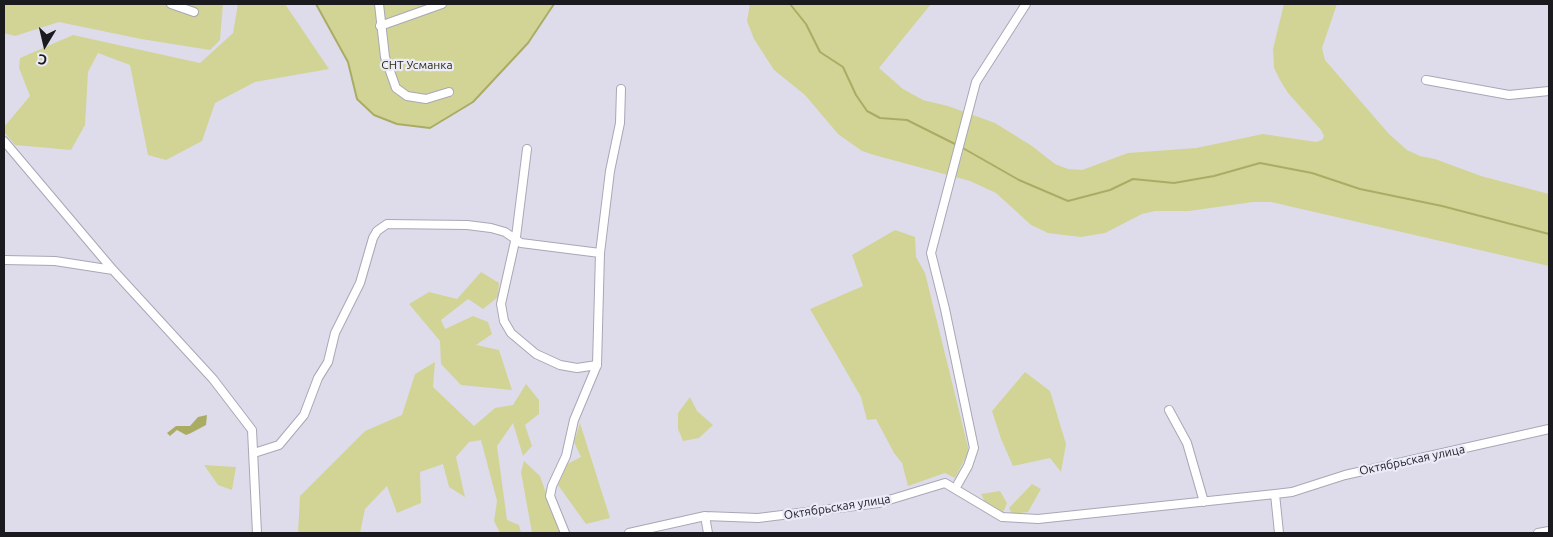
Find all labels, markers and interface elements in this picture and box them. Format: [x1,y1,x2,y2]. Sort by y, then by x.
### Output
north arrow [20,20,70,70]
text: С [37,51,48,68]
park label: СНТ Усманка [381,58,453,72]
street label: Октябрьская улица [1358,442,1466,478]
street label: Октябрьская улица [783,491,891,523]

